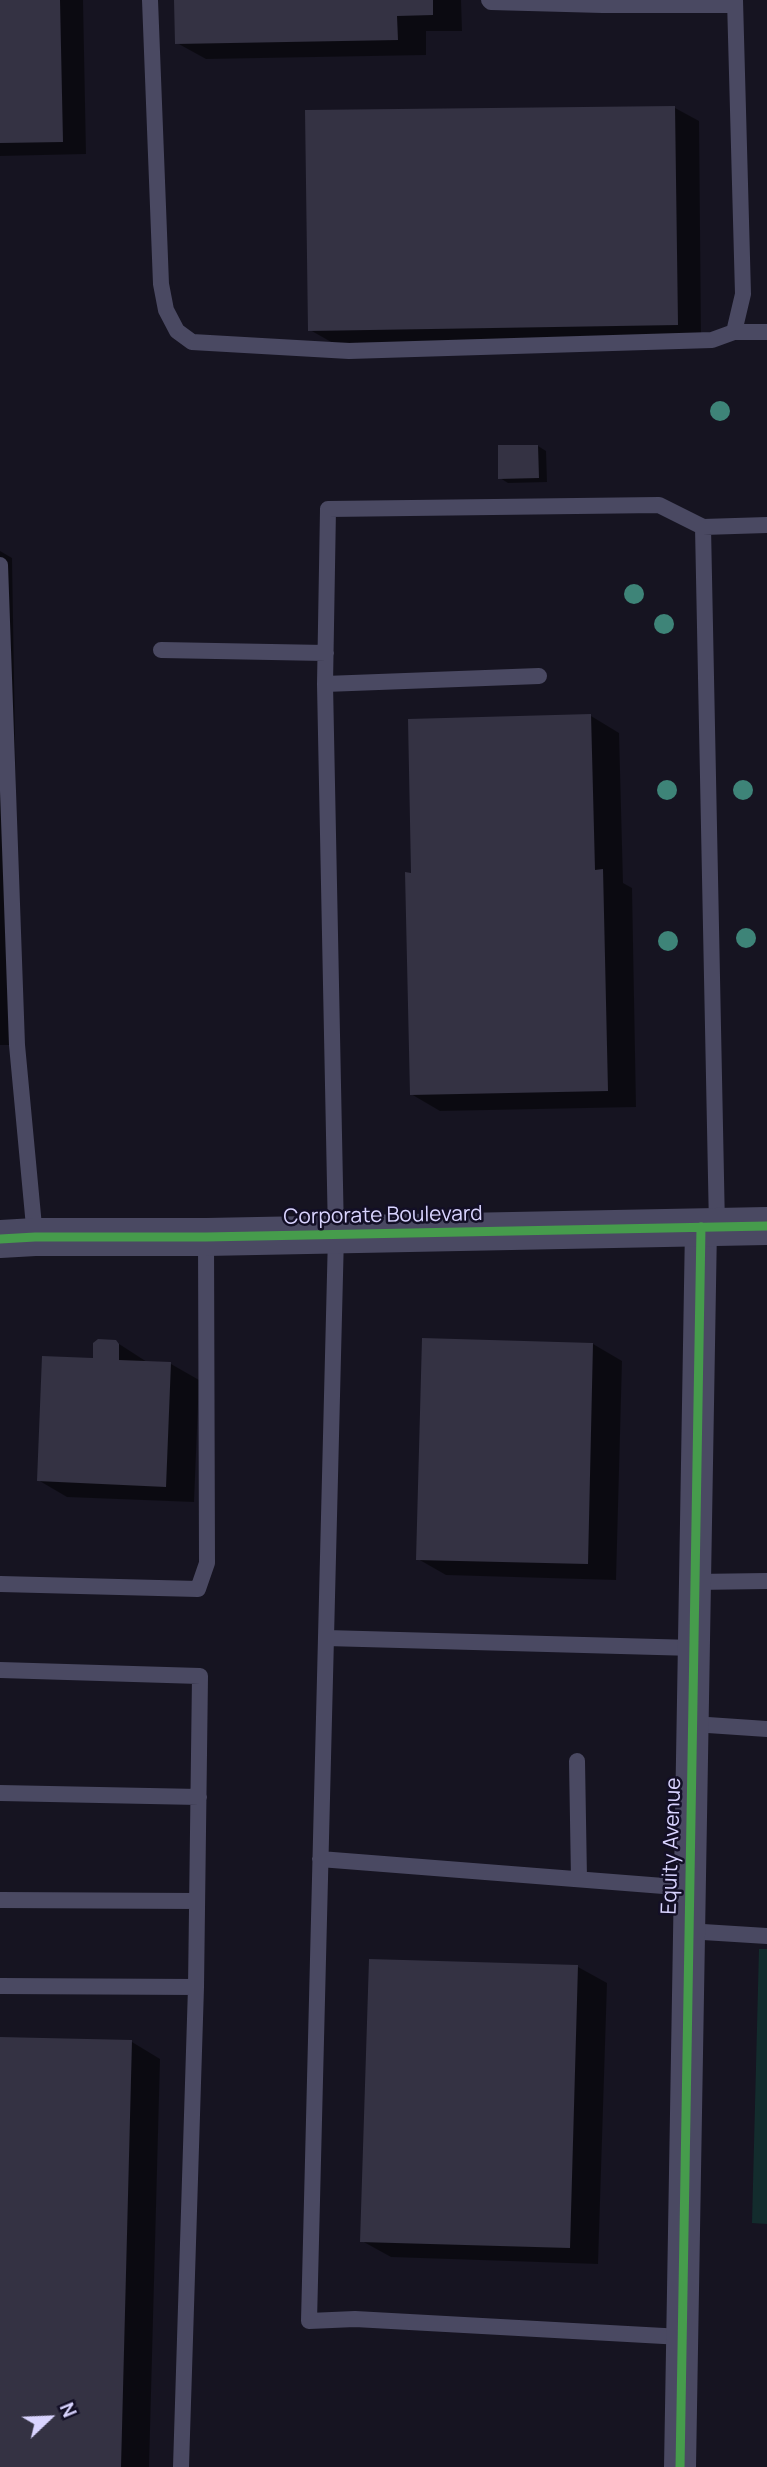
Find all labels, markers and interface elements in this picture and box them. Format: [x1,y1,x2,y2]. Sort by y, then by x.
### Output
street label: Corporate Boulevard [283,1202,483,1230]
street label: Equity Avenue [657,1777,687,1915]
north arrow [14,2383,84,2453]
text: N [54,2398,83,2421]

